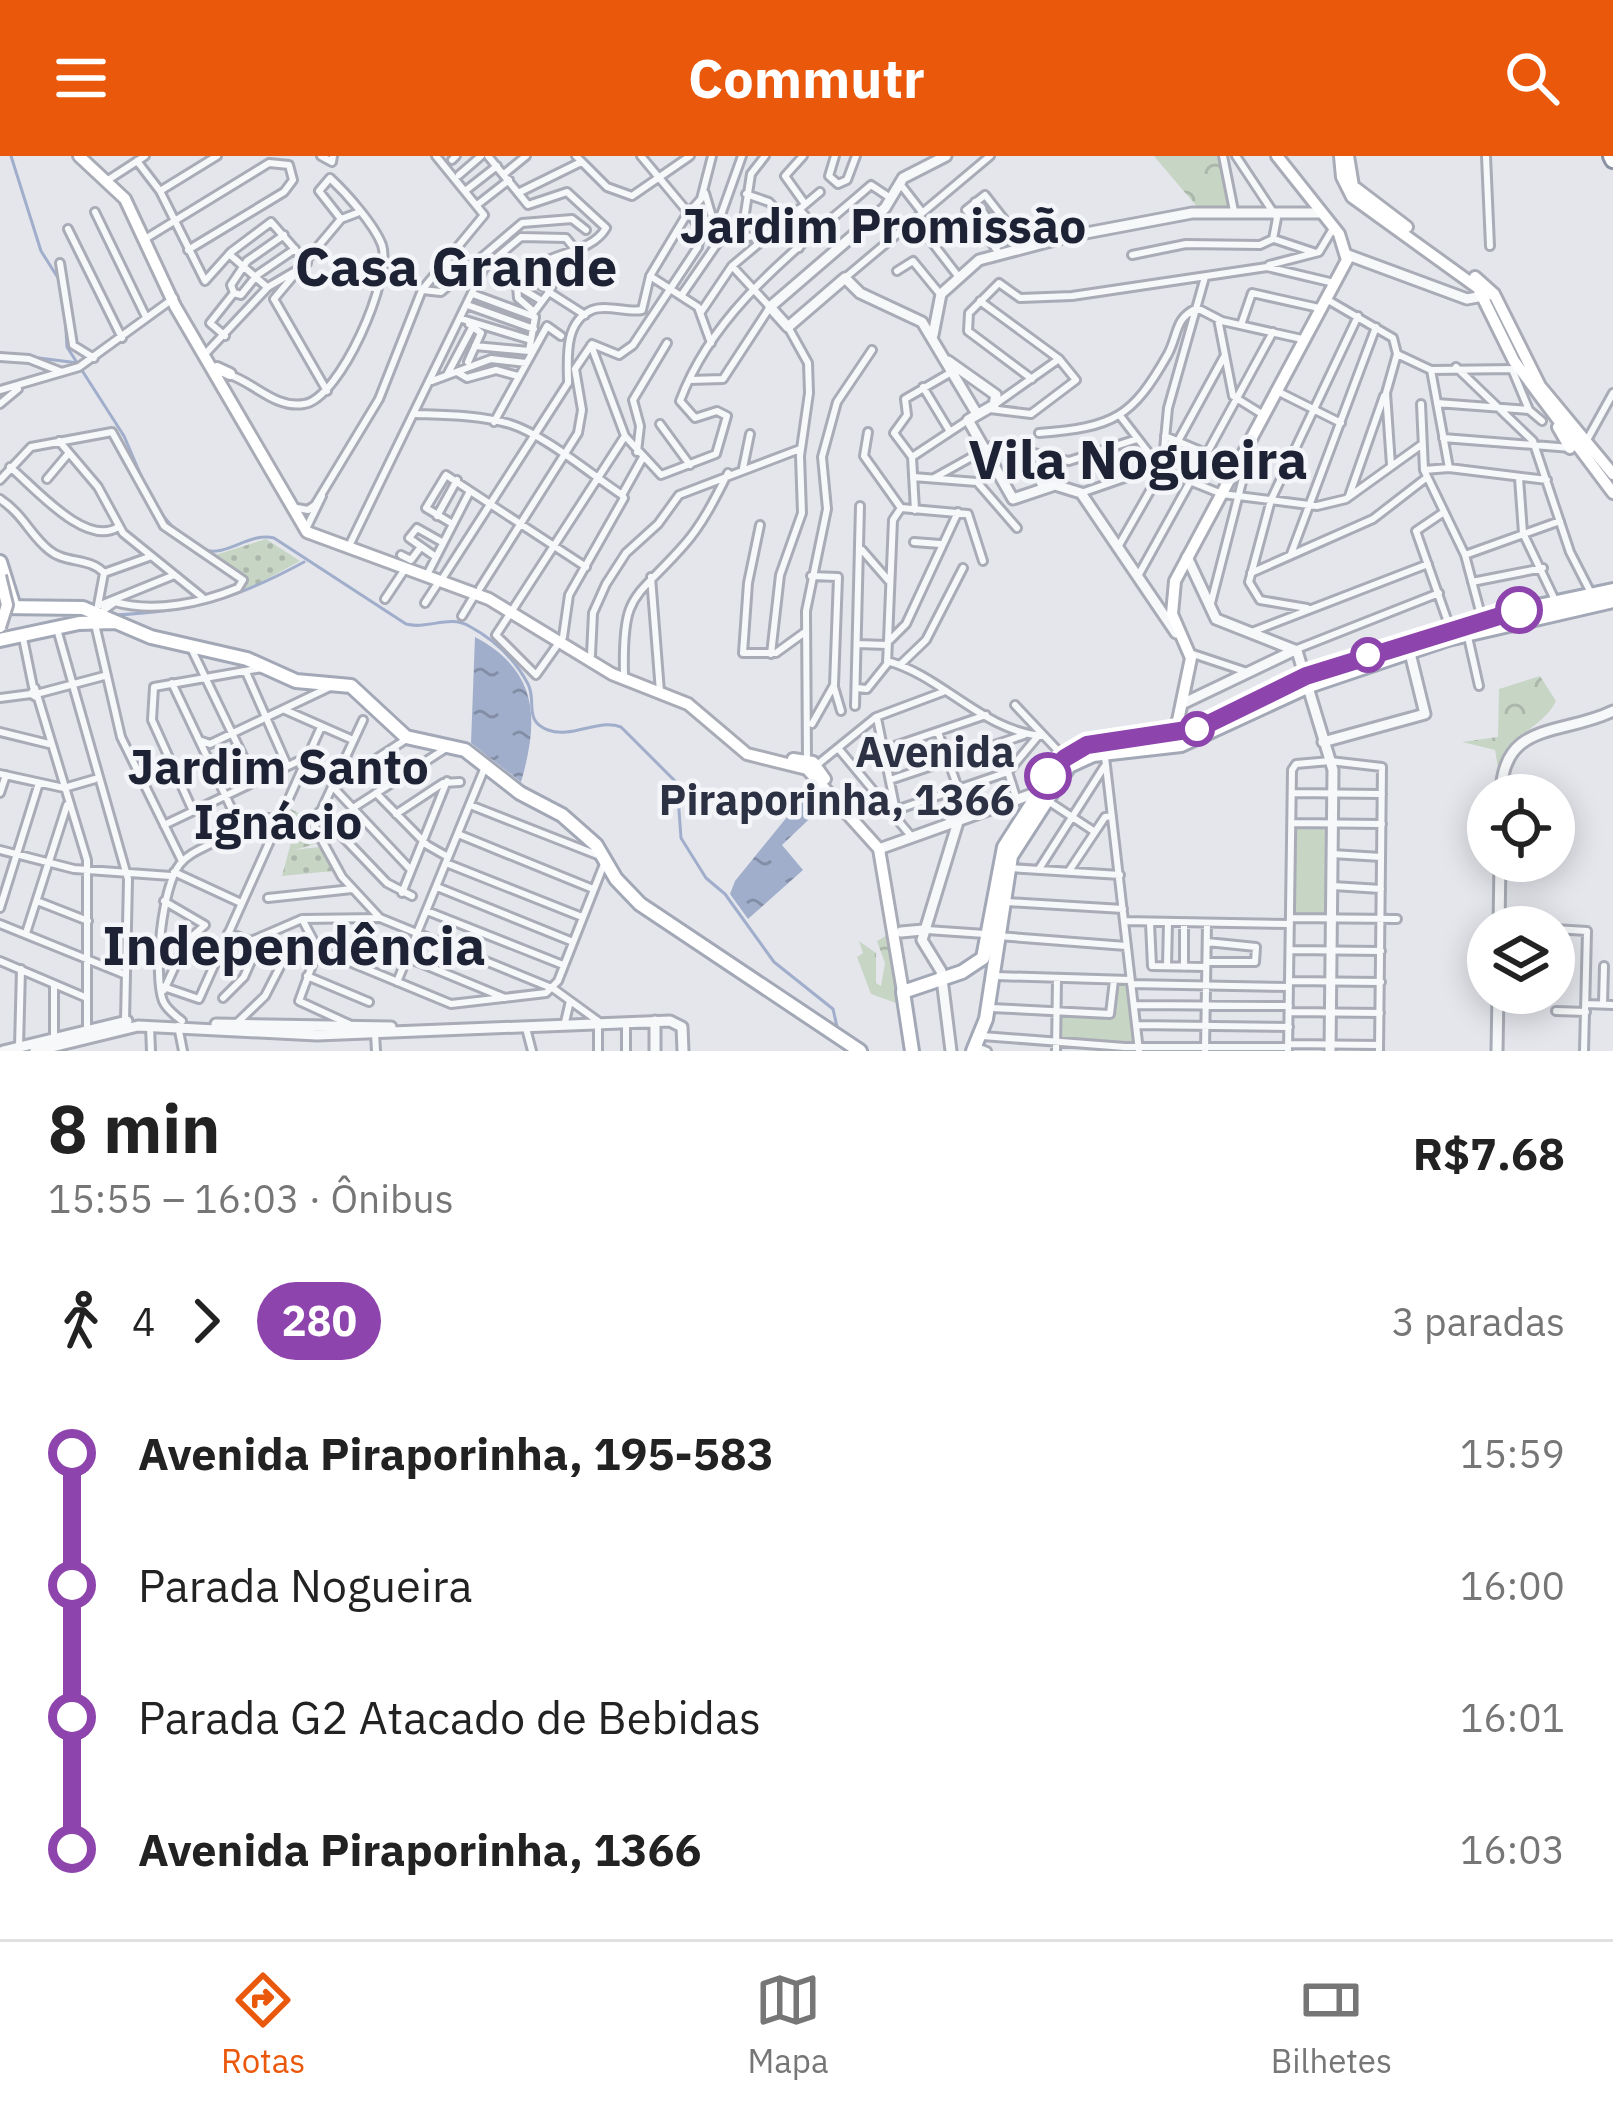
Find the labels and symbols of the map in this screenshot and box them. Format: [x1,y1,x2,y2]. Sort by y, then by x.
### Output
district label: Jardim Promissão [680,194,1086,256]
district label: Casa Grande [295,231,617,301]
district label: Vila Nogueira [968,424,1308,494]
unlabelled marker [1497,588,1541,632]
unlabelled marker [1352,639,1384,671]
unlabelled marker [1181,713,1213,745]
place label: Avenida Piraporinha, 1366 [659,724,1015,827]
district label: Jardim Santo Ignácio [127,735,429,852]
marker: Avenida Piraporinha, 1366 [1026,754,1070,798]
district label: Independência [102,910,486,980]

